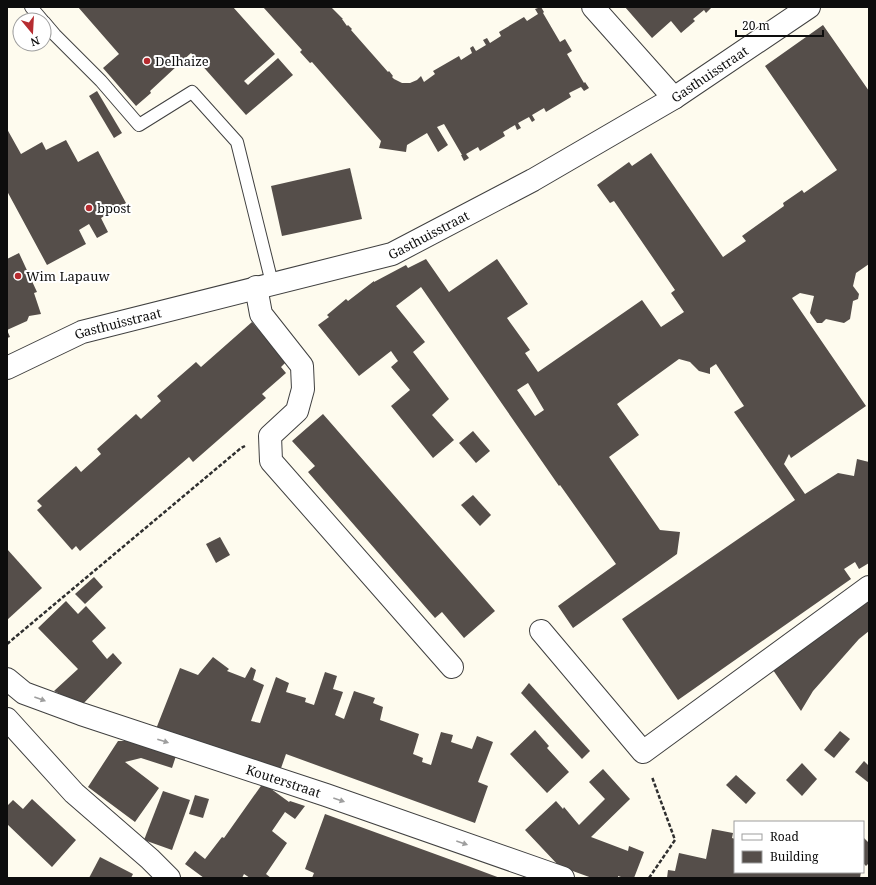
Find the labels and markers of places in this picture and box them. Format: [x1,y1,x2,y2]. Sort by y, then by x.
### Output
place label: Delhaize [155,52,209,70]
marker: Delhaize [142,56,152,66]
place label: bpost [97,199,131,217]
marker: bpost [84,203,94,213]
place label: Wim Lapauw [26,267,110,285]
marker: Wim Lapauw [13,271,23,281]

